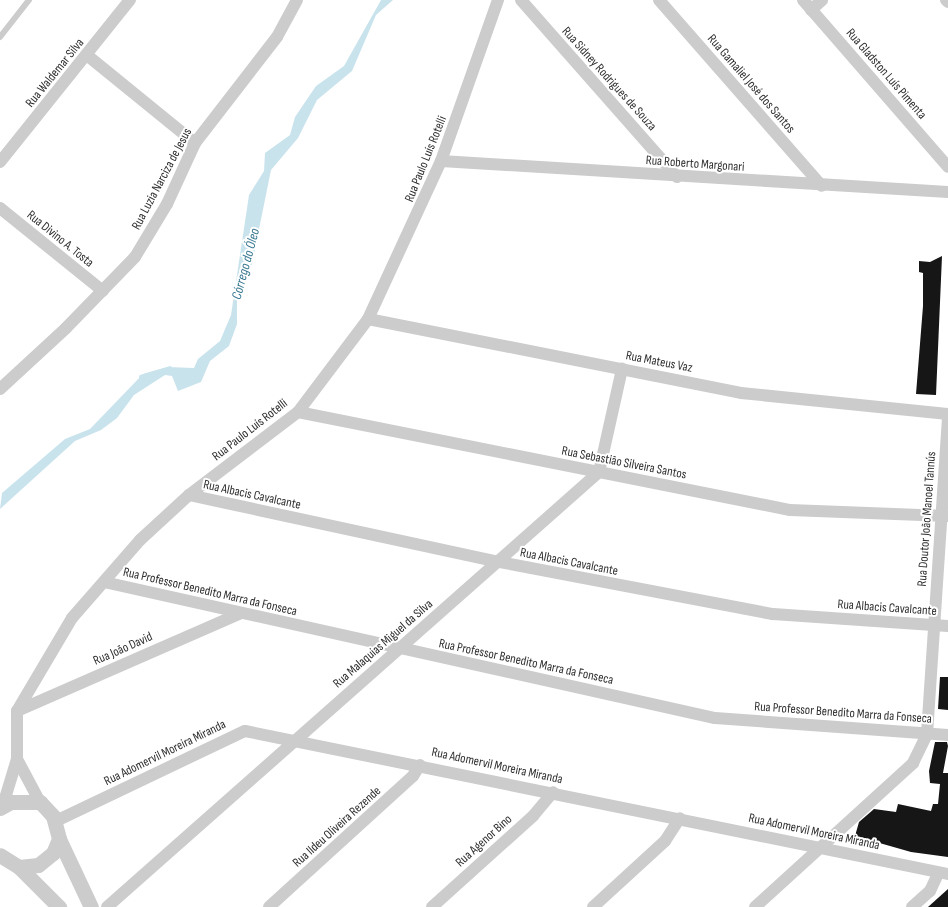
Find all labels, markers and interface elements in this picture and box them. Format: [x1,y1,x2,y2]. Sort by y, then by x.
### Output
street label: Rua Sidney Rodrigues de Souza [558,24,660,134]
street label: Rua Gladston Luís Pimenta [842,26,930,122]
street label: Rua Gamaliel José dos Santos [704,31,798,137]
street label: Rua Waldemar Silva [22,35,88,111]
street label: Rua Paulo Luís Rotelli [402,114,450,204]
street label: Rua Luzia Narciza de Jesus [129,126,195,232]
street label: Rua Roberto Margonari [645,153,745,175]
street label: Rua Divino A. Tosta [23,207,97,271]
water label: Córrego do Óleo [228,227,264,301]
street label: Rua Mateus Vaz [624,348,694,376]
street label: Rua Paulo Luís Rotelli [209,396,291,464]
street label: Rua Sebastião Silveira Santos [560,443,688,483]
street label: Rua Doutor João Manoel Tannús [914,451,940,587]
street label: Rua Albacis Cavalcante [202,477,302,513]
street label: Rua Albacis Cavalcante [519,545,619,579]
street label: Rua Professor Benedito Marra da Fonseca [121,564,299,620]
street label: Rua Malaquias Miguel da Silva [330,596,436,692]
street label: Rua Albacis Cavalcante [837,597,937,619]
street label: Rua João David [91,629,155,669]
street label: Rua Professor Benedito Marra da Fonseca [437,636,615,688]
street label: Rua Professor Benedito Marra da Fonseca [754,699,932,727]
street label: Rua Adomervil Moreira Miranda [102,717,228,789]
street label: Rua Adomervil Moreira Miranda [430,744,564,788]
street label: Rua Ildeu Oliveira Rezende [290,783,384,871]
street label: Rua Adomervil Moreira Miranda [747,810,881,854]
street label: Rua Agenor Bino [453,812,515,870]

